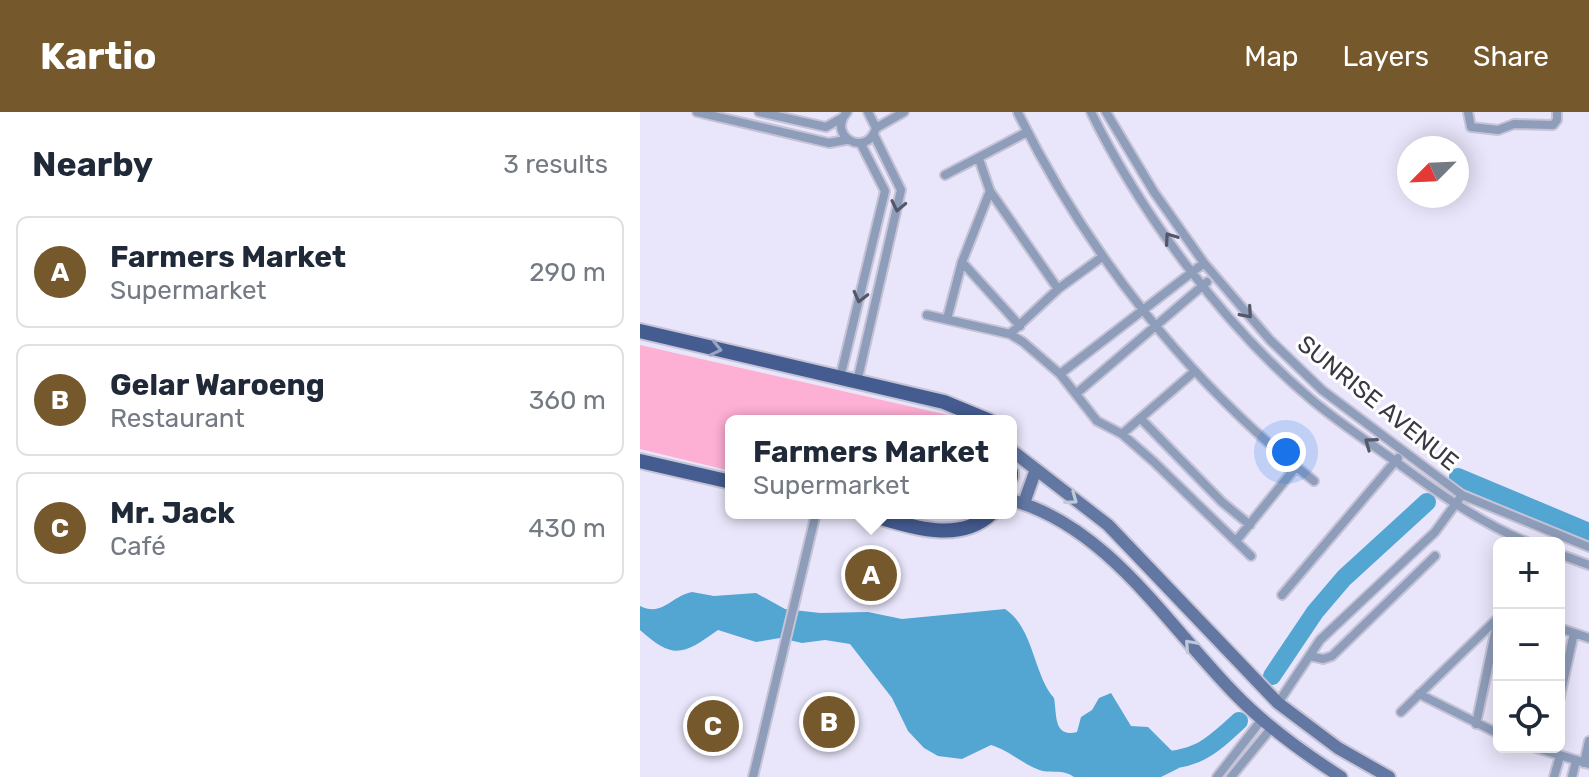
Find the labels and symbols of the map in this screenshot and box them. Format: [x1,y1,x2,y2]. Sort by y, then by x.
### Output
north arrow [1397,136,1469,208]
one-way arrow [890,199,907,213]
one-way arrow [1165,233,1180,247]
one-way arrow [852,289,869,303]
one-way arrow [1237,304,1252,319]
street label: SUNRISE AVENUE [1292,330,1464,476]
one-way arrow [709,340,722,357]
your location [1266,432,1306,472]
one-way arrow [1364,438,1379,453]
one-way arrow [1063,489,1077,504]
pin: A [845,545,897,605]
one-way arrow [1185,639,1200,654]
pin: B [803,692,855,752]
pin: C [687,696,739,756]

